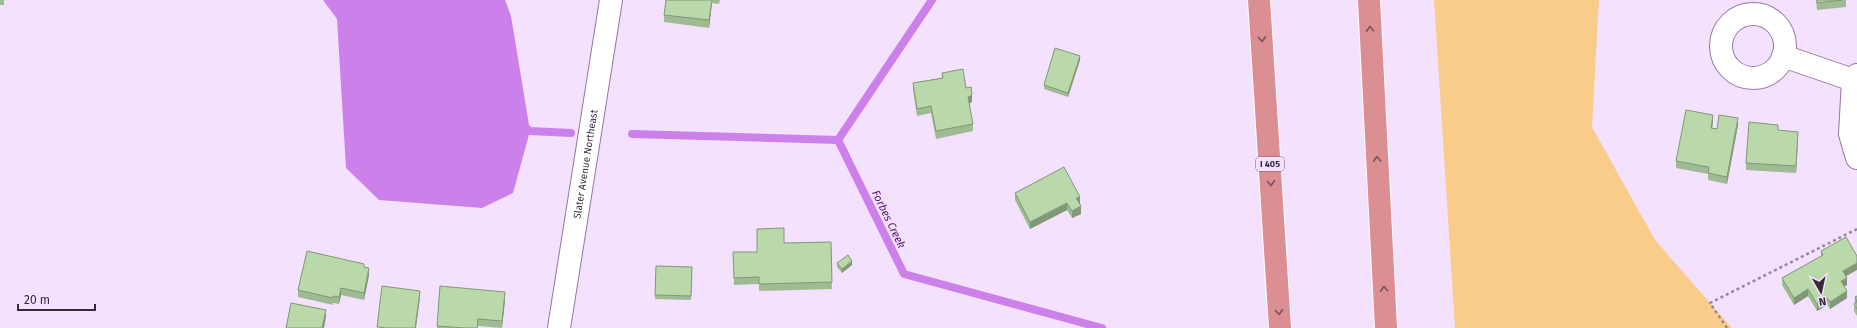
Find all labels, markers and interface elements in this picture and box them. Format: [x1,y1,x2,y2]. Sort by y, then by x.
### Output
one-way arrow [1366,26,1375,32]
one-way arrow [1257,36,1266,42]
street label: Slater Avenue Northeast [571,108,601,220]
one-way arrow [1373,156,1381,162]
road number: I 405 [1256,157,1284,171]
one-way arrow [1266,180,1275,186]
water label: Forbes Creek [869,188,908,250]
north arrow [1801,272,1841,312]
scale bar [18,286,95,312]
one-way arrow [1380,286,1388,292]
text: 20 m [24,293,50,307]
text: N [1818,294,1827,308]
one-way arrow [1274,309,1283,315]

